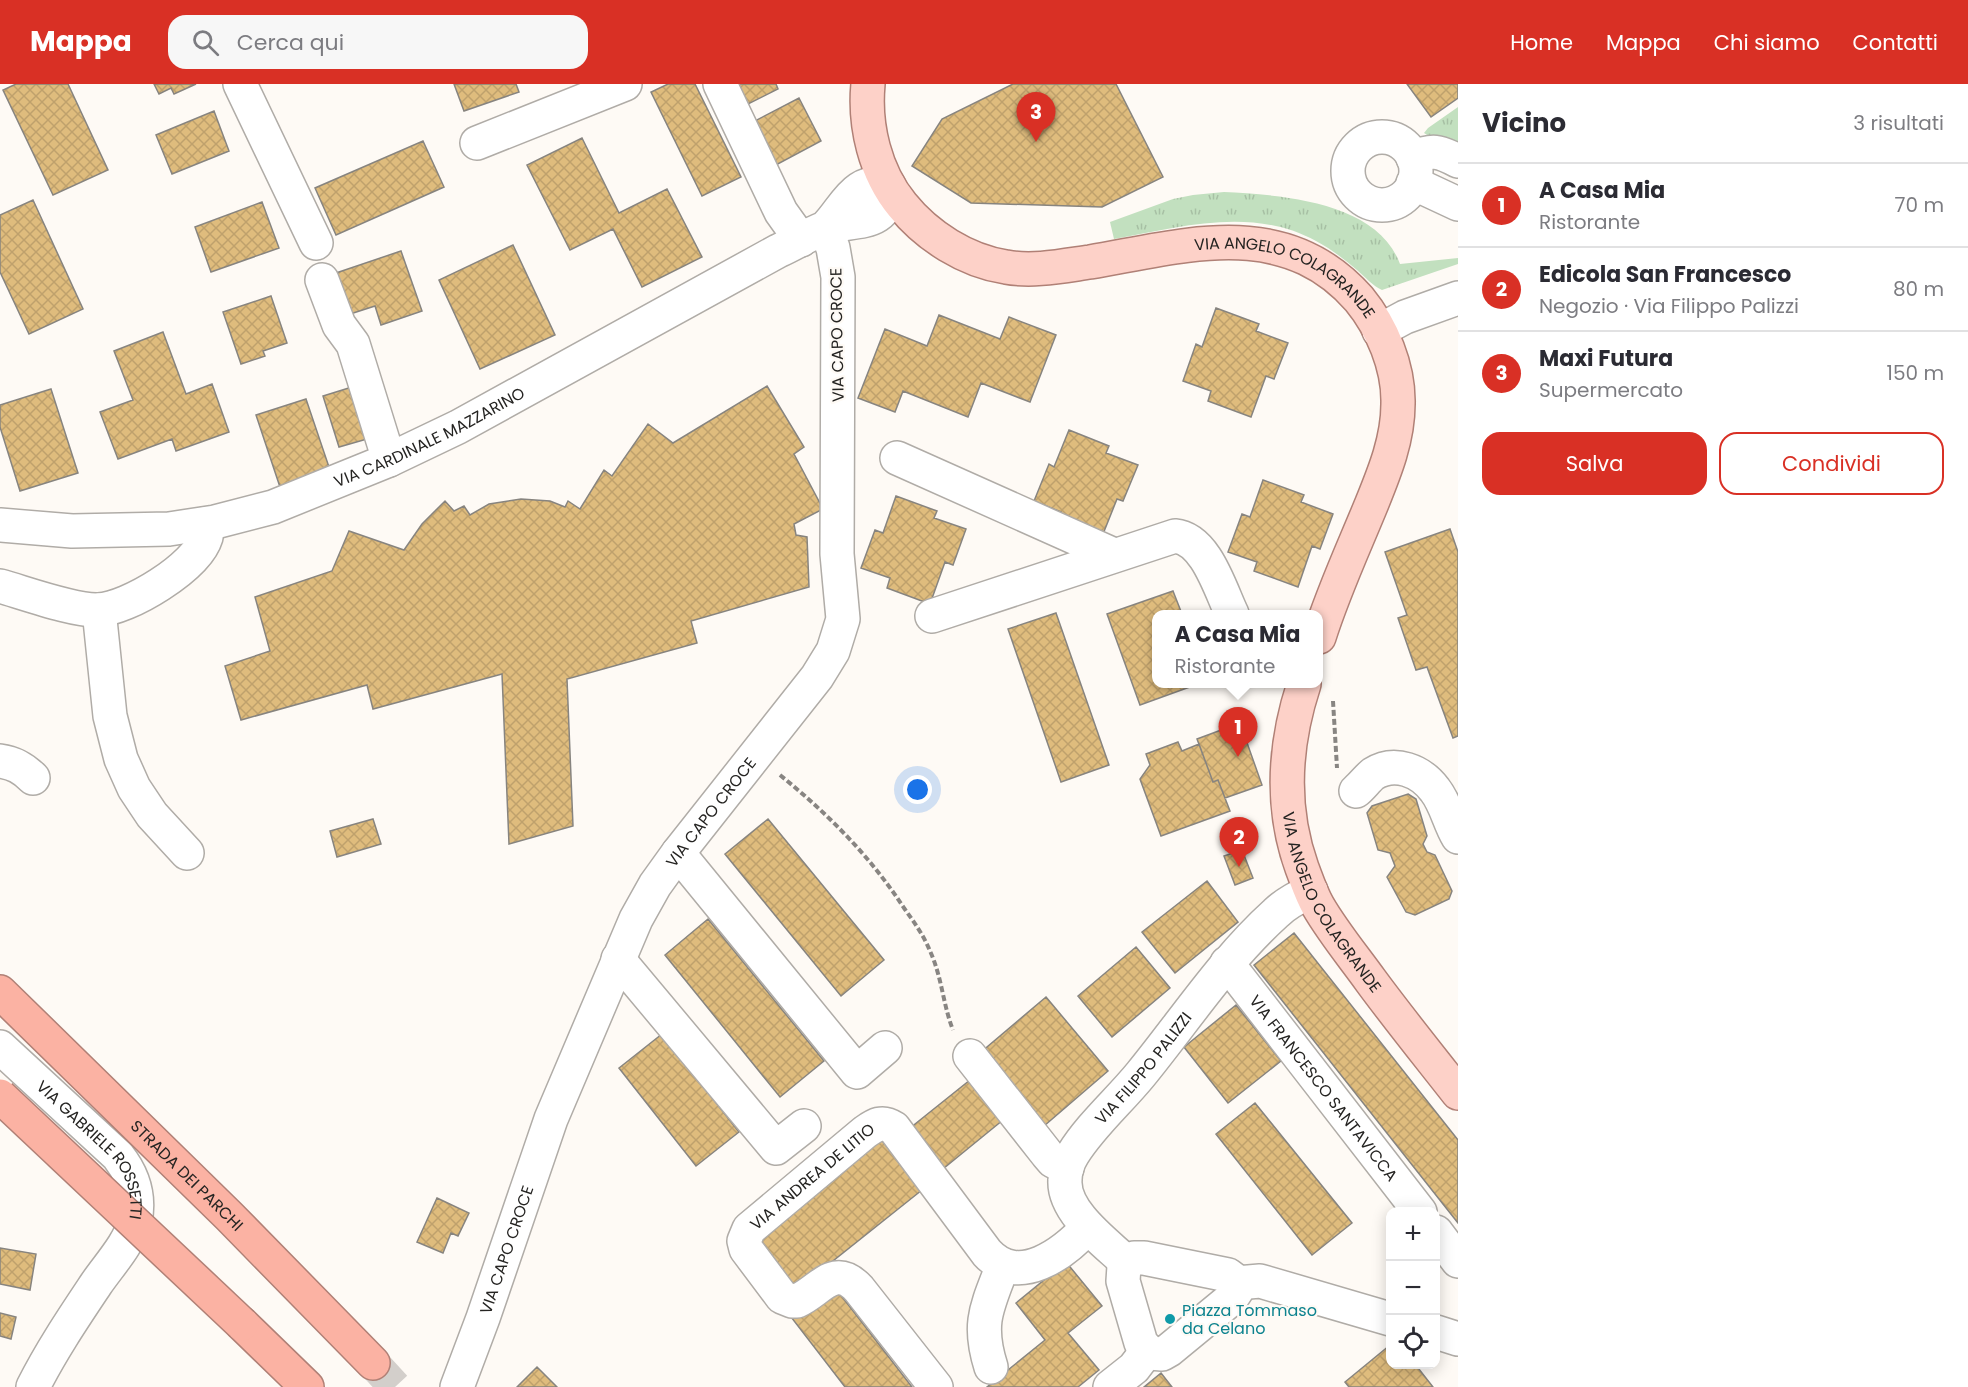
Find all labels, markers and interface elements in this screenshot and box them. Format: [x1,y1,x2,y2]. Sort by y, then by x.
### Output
search box [168,15,588,69]
text: Mappa [30,22,132,61]
icon: search [189,26,222,59]
text: Cerca qui [237,27,344,58]
text: Home [1510,28,1573,57]
text: Mappa [1606,28,1681,57]
text: Chi siamo [1714,28,1820,57]
text: Contatti [1853,28,1938,57]
pin: 3 [1016,92,1056,142]
text: Vicino [1482,105,1566,141]
text: 3 risultati [1853,109,1944,137]
text: A Casa Mia [1539,175,1665,206]
text: 1 [1498,191,1505,219]
text: 70 m [1895,191,1944,219]
text: Ristorante [1539,208,1640,236]
street label: VIA ANGELO COLAGRANDE [1193,231,1381,323]
text: Edicola San Francesco [1539,259,1791,290]
street label: VIA CAPO CROCE [824,268,850,402]
text: 2 [1496,275,1507,303]
text: 80 m [1893,275,1944,303]
text: Negozio · Via Filippo Palizzi [1539,292,1799,320]
text: Maxi Futura [1539,343,1673,374]
text: 3 [1495,359,1508,387]
text: 150 m [1887,359,1944,387]
text: Supermercato [1539,376,1683,404]
street label: VIA CARDINALE MAZZARINO [330,381,529,493]
button: Salva [1482,432,1707,495]
button: Condividi [1719,432,1944,495]
popup [1152,610,1323,688]
text: A Casa Mia [1174,619,1301,650]
text: Ristorante [1174,652,1276,680]
pin: 1 [1218,708,1258,757]
street label: VIA CAPO CROCE [660,752,761,872]
your location [903,775,932,804]
street label: VIA ANGELO COLAGRANDE [1277,810,1387,997]
pin: 2 [1220,818,1258,867]
street label: VIA FRANCESCO SANTAVICCA [1244,990,1403,1186]
street label: VIA FILIPPO PALIZZI [1089,1007,1197,1129]
street label: VIA GABRIELE ROSSETTI [32,1075,148,1221]
street label: STRADA DEI PARCHI [126,1115,249,1236]
street label: VIA ANDREA DE LITIO [745,1117,879,1235]
street label: VIA CAPO CROCE [474,1182,539,1317]
map controls [1386,1207,1440,1369]
button: + [1386,1207,1440,1261]
button: − [1386,1261,1440,1315]
place label: Piazza Tommaso da Celano [1182,1299,1317,1340]
marker: Piazza Tommaso da Celano [1163,1312,1177,1326]
button: locate [1386,1315,1440,1369]

